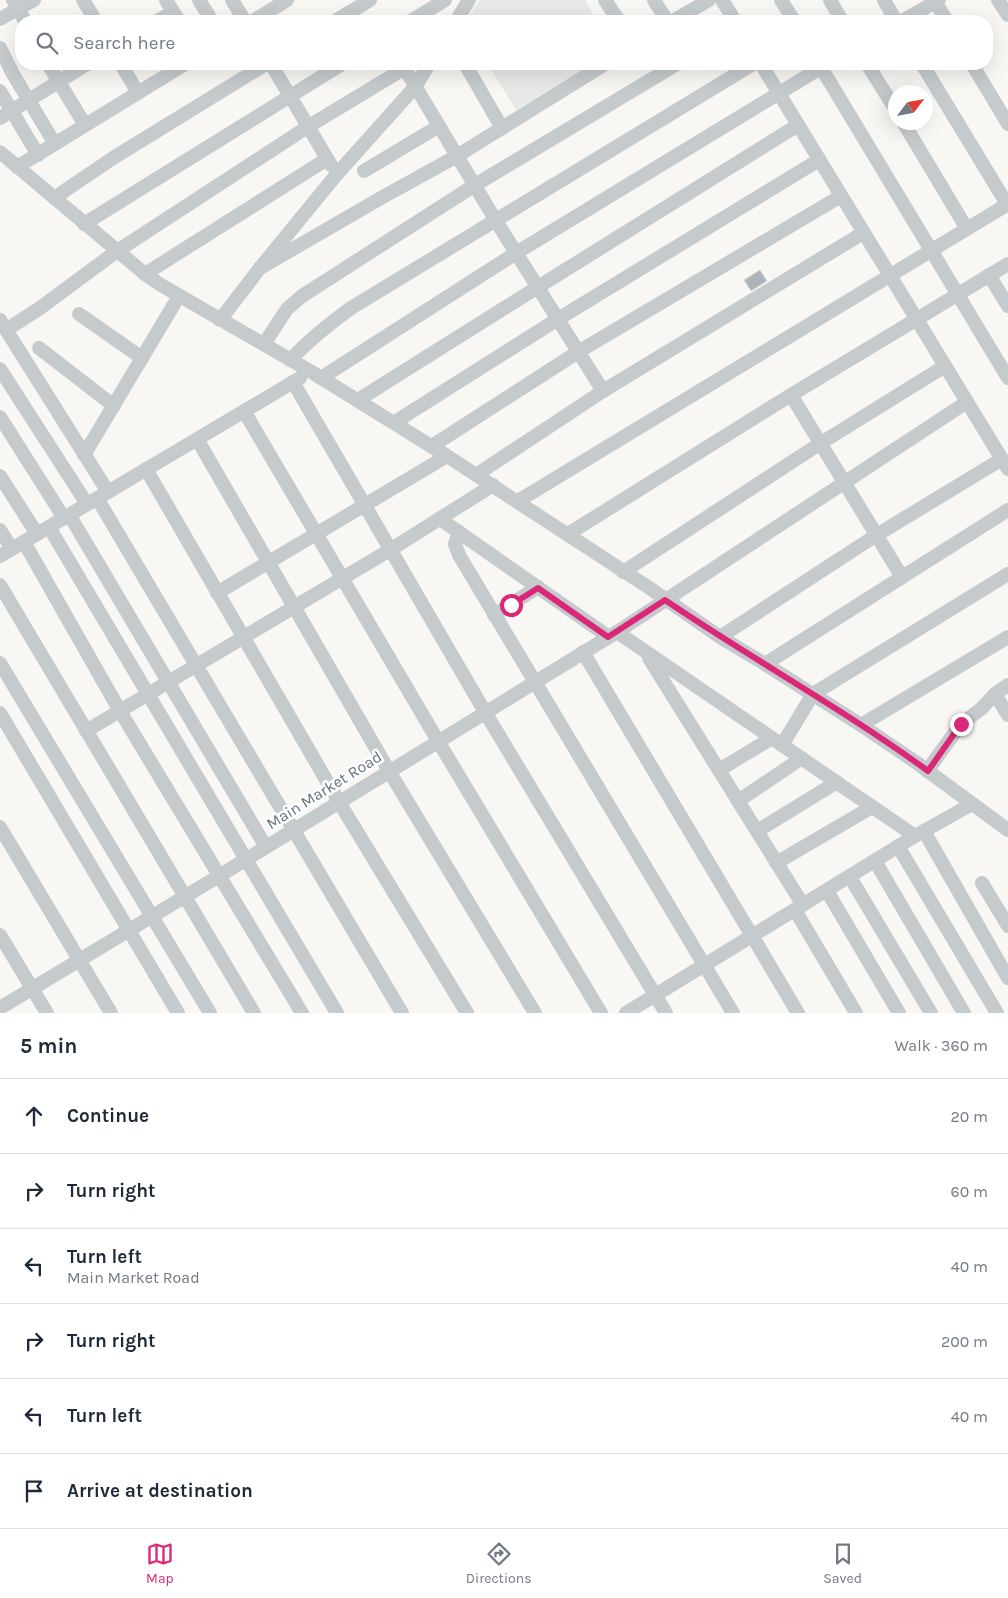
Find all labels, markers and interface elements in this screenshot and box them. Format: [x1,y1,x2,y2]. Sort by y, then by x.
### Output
search box [15,15,993,70]
icon: search [33,29,61,57]
text: Search here [73,32,175,54]
north arrow [888,85,933,130]
route start [500,594,523,617]
route end [950,713,973,736]
street label: Main Market Road [263,747,385,833]
text: 5 min [20,1034,77,1058]
text: Walk · 360 m [895,1036,988,1055]
icon: ahead [20,1102,48,1130]
text: Continue [67,1105,149,1127]
text: 20 m [950,1107,988,1126]
icon: right [20,1177,48,1205]
text: Turn right [67,1180,156,1202]
text: 60 m [951,1182,988,1201]
text: Turn left [67,1246,142,1268]
icon: left [20,1252,48,1280]
text: 40 m [951,1257,988,1276]
text: Main Market Road [67,1268,200,1287]
icon: right [20,1327,48,1355]
text: Turn right [67,1330,156,1352]
text: 200 m [941,1332,988,1351]
icon: left [20,1402,48,1430]
text: Turn left [67,1405,142,1427]
text: 40 m [951,1407,988,1426]
icon: arrive [20,1477,48,1505]
text: Arrive at destination [67,1480,253,1502]
tab: Map [146,1540,174,1587]
tab: Directions [466,1540,532,1587]
tab: Saved [823,1540,862,1587]

